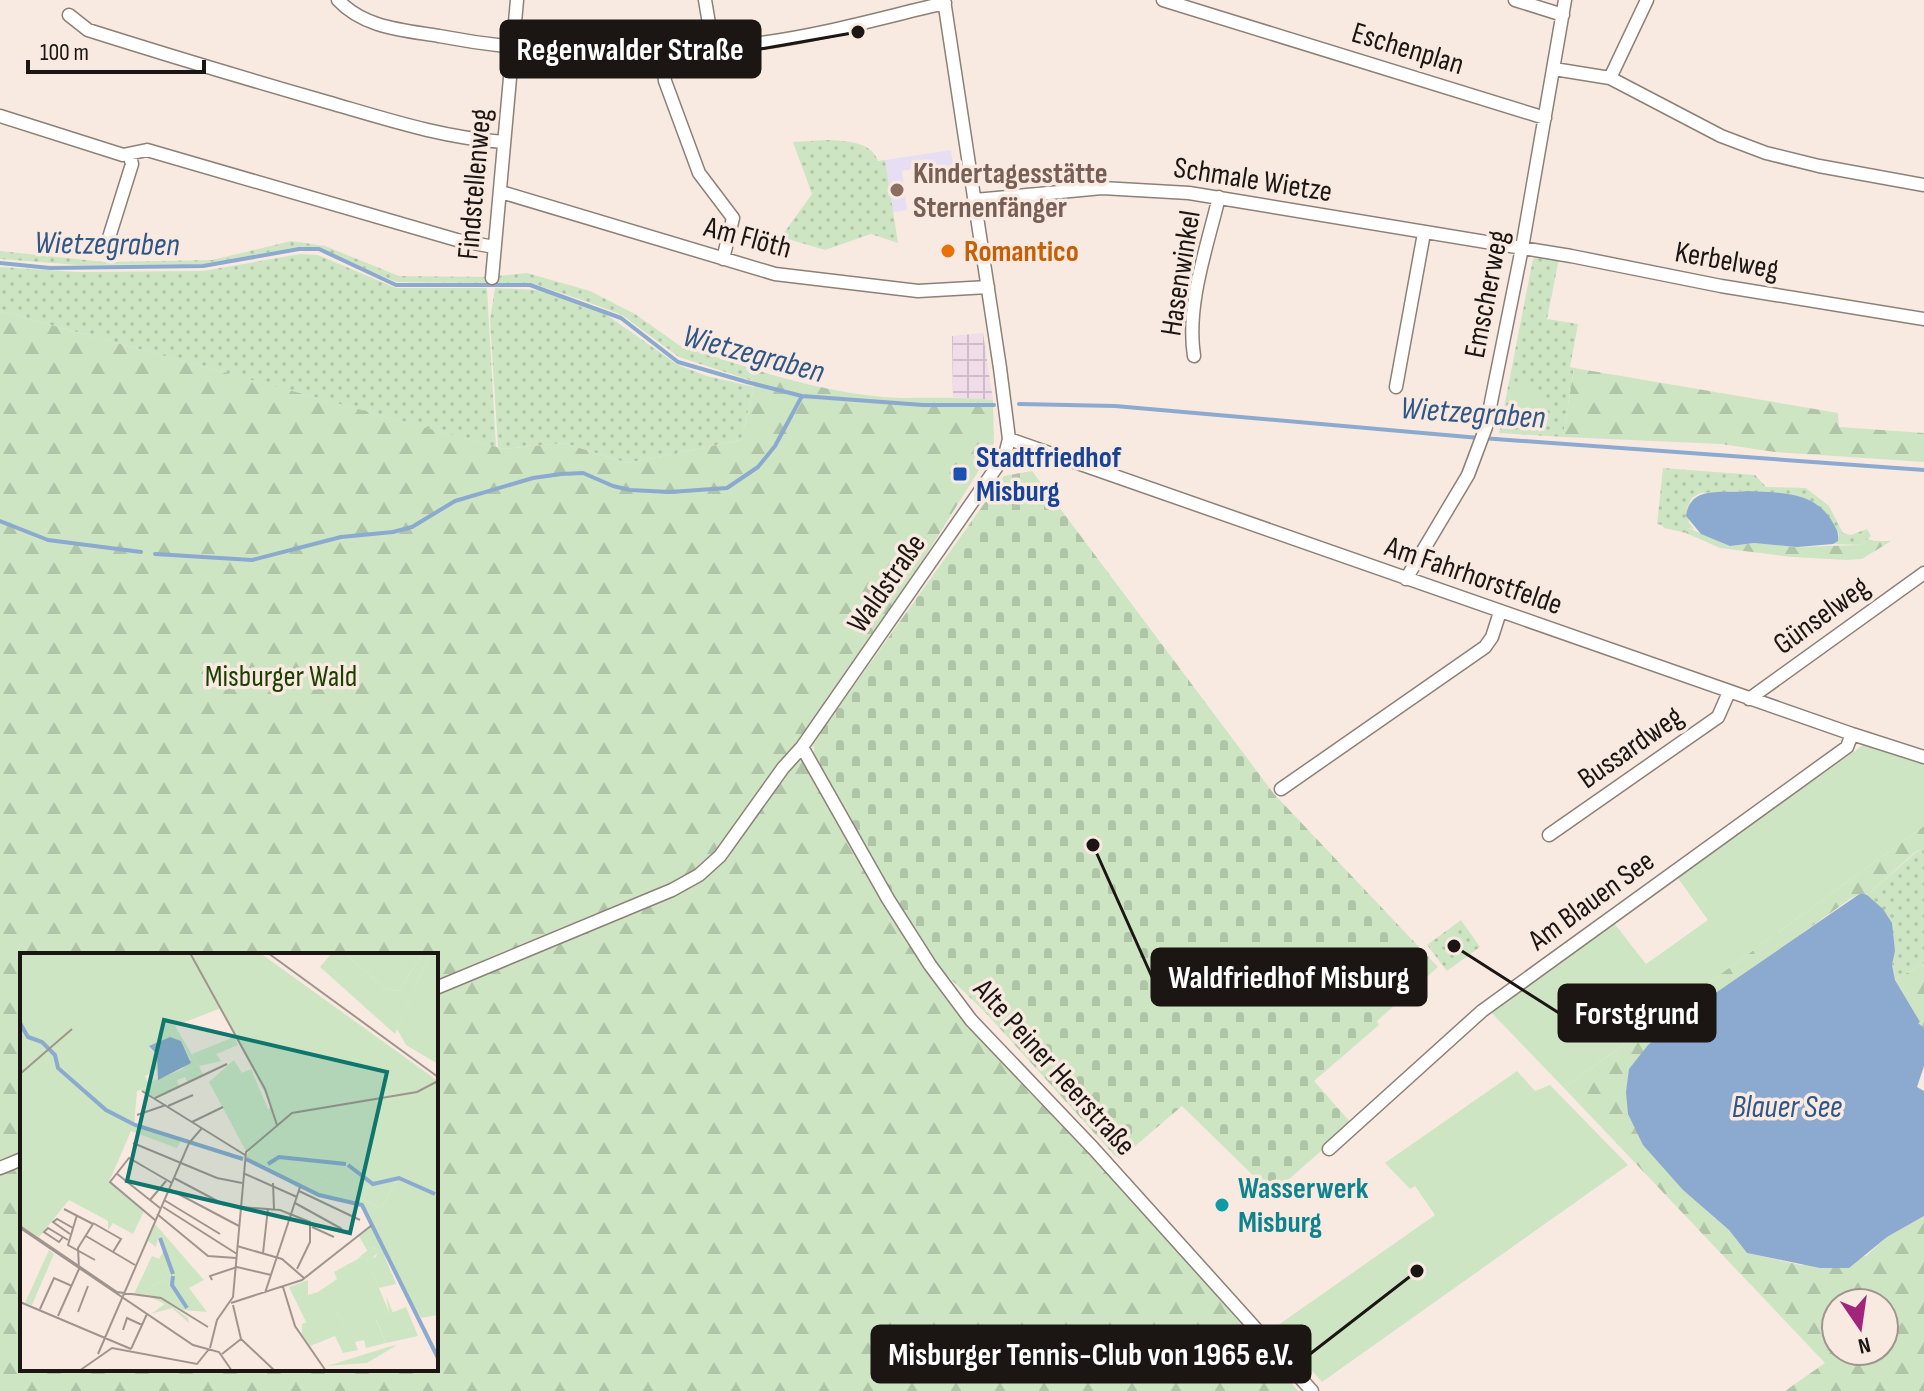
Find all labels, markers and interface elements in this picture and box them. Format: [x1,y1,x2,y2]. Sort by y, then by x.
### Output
street label: Eschenplan [1347,15,1468,83]
callout: Regenwalder Straße [501,21,760,77]
scale bar [28,24,204,74]
text: Regenwalder Straße [516,31,744,70]
text: 100 m [40,38,89,67]
street label: Findstellenweg [450,107,500,261]
street label: Schmale Wietze [1171,150,1335,210]
place label: Kindertagesstätte Sternenfänger [913,156,1108,226]
marker: Kindertagesstätte Sternenfänger [888,181,906,199]
street label: Hasenwinkel [1153,208,1209,338]
street label: Am Flöth [699,209,795,267]
water label: Wietzegraben [34,224,180,265]
street label: Emscherweg [1457,227,1517,361]
place label: Romantico [964,234,1079,270]
street label: Kerbelweg [1672,234,1781,288]
marker: Romantico [939,242,957,260]
water label: Wietzegraben [678,317,829,392]
water label: Wietzegraben [1399,389,1547,438]
place label: Stadtfriedhof Misburg [976,440,1122,510]
marker: Stadtfriedhof Misburg [951,465,969,483]
street label: Waldstraße [840,527,934,640]
street label: Am Fahrhorstfelde [1379,529,1567,623]
street label: Günselweg [1767,569,1877,663]
park label: Misburger Wald [205,659,357,695]
street label: Bussardweg [1571,699,1690,797]
street label: Am Blauen See [1521,843,1662,959]
callout: Waldfriedhof Misburg [1152,949,1426,1005]
inset map [20,953,438,1371]
text: Waldfriedhof Misburg [1168,959,1410,998]
street label: Alte Peiner Heerstraße [965,971,1143,1163]
callout: Forstgrund [1559,985,1715,1041]
text: Forstgrund [1575,995,1699,1034]
water label: Blauer See [1732,1088,1842,1127]
place label: Wasserwerk Misburg [1238,1171,1369,1241]
marker: Wasserwerk Misburg [1213,1196,1231,1214]
north arrow [1820,1287,1900,1367]
callout: Misburger Tennis-Club von 1965 e.V. [872,1326,1310,1382]
text: N [1855,1331,1873,1360]
text: Misburger Tennis-Club von 1965 e.V. [888,1336,1294,1375]

